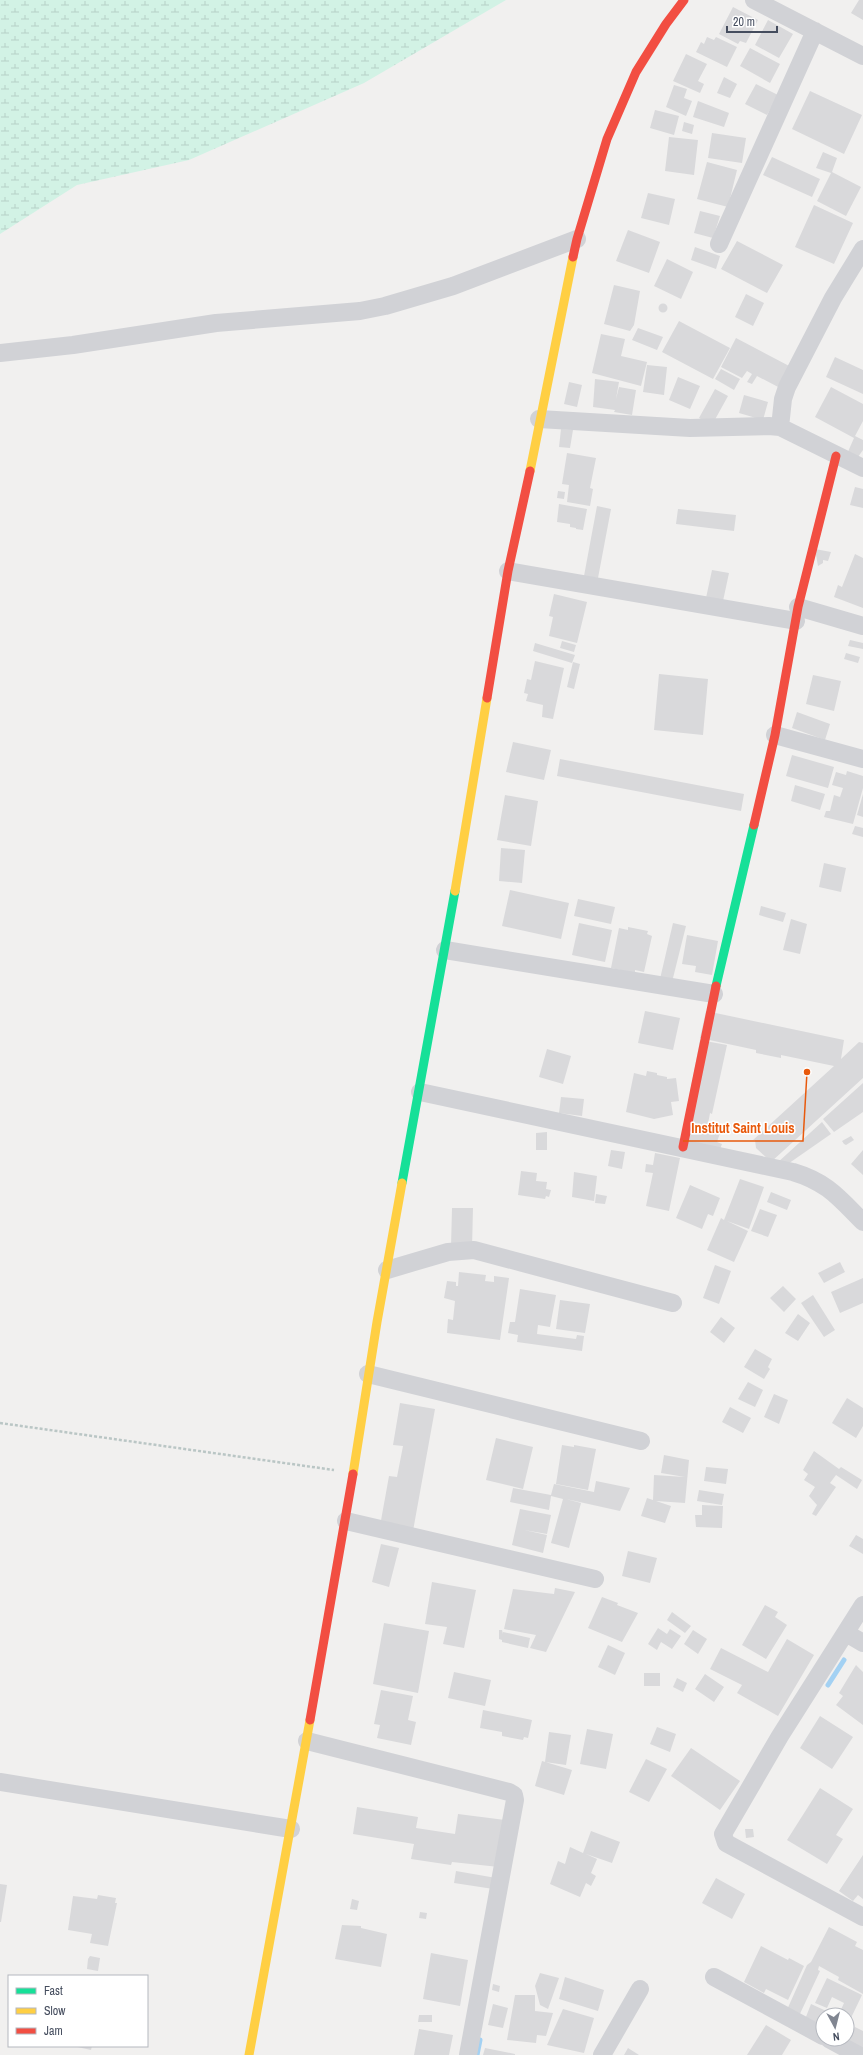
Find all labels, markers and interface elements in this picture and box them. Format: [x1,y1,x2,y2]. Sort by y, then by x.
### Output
scale bar [727,8,777,34]
text: 20 m [733,14,755,30]
callout: Institut Saint Louis [683,1115,803,1141]
text: Institut Saint Louis [691,1119,795,1137]
legend [8,1975,148,2047]
text: Fast [44,1983,63,1999]
text: Slow [44,2003,66,2019]
north arrow [815,2007,855,2047]
text: Jam [44,2023,63,2039]
text: N [832,2030,840,2044]

